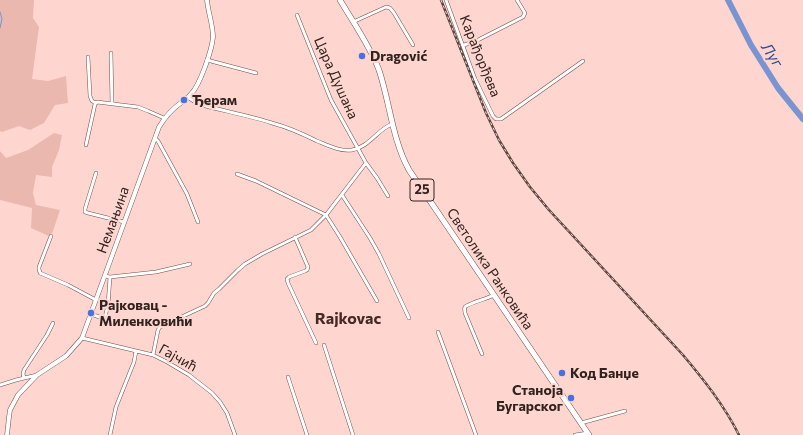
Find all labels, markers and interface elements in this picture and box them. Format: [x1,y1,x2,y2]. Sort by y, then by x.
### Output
street label: Карађорђева [456,13,504,99]
street label: Цара Душана [310,34,362,122]
water label: Луг [757,39,787,71]
place label: Dragović [370,48,427,64]
marker: Dragović [357,51,367,61]
place label: Ђерам [192,92,237,108]
marker: Ђерам [179,95,189,105]
road number: 25 [410,179,434,201]
street label: Немањина [93,184,133,256]
street label: Светолика Ранковића [443,205,537,333]
place label: Рајковац - Миленковићи [99,297,193,330]
marker: Рајковац - Миленковићи [86,308,96,318]
district label: Rajkovac [315,309,381,329]
street label: Гајчић [156,341,200,375]
place label: Код Банџе [570,365,639,381]
marker: Код Банџе [557,368,567,378]
place label: Станоја Бугарског [496,382,563,414]
marker: Станоја Бугарског [566,393,576,403]

